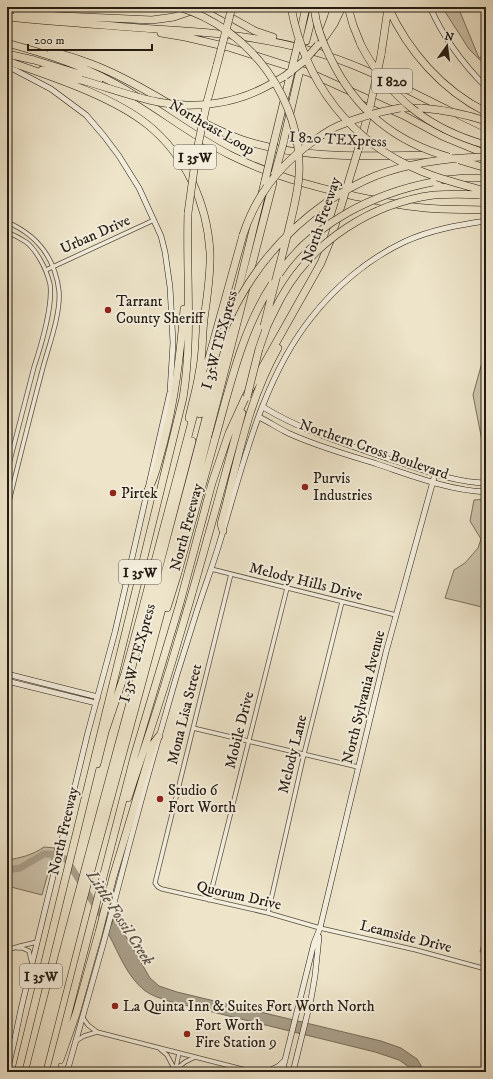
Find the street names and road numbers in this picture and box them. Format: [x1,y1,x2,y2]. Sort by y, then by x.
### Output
road number: I 820 [372,69,412,93]
street label: Northeast Loop [165,95,258,160]
street label: I 820 TEXpress [289,127,387,152]
road number: I 35W [174,145,216,169]
street label: North Freeway [298,174,345,266]
street label: Urban Drive [57,211,133,258]
street label: I 35W TEXpress [197,289,242,392]
street label: Northern Cross Boulevard [297,415,452,484]
street label: North Freeway [166,480,208,573]
street label: Melody Hills Drive [247,558,365,605]
road number: I 35W [119,560,161,584]
street label: I 35W TEXpress [115,602,160,705]
street label: North Sylvania Avenue [338,628,389,766]
street label: Mona Lisa Street [163,662,206,766]
street label: Mobile Drive [221,690,258,771]
street label: Melody Lane [274,713,311,795]
street label: North Freeway [44,784,83,877]
street label: Quorum Drive [195,877,283,914]
street label: Leamside Drive [358,916,454,957]
road number: I 35W [20,964,62,988]

